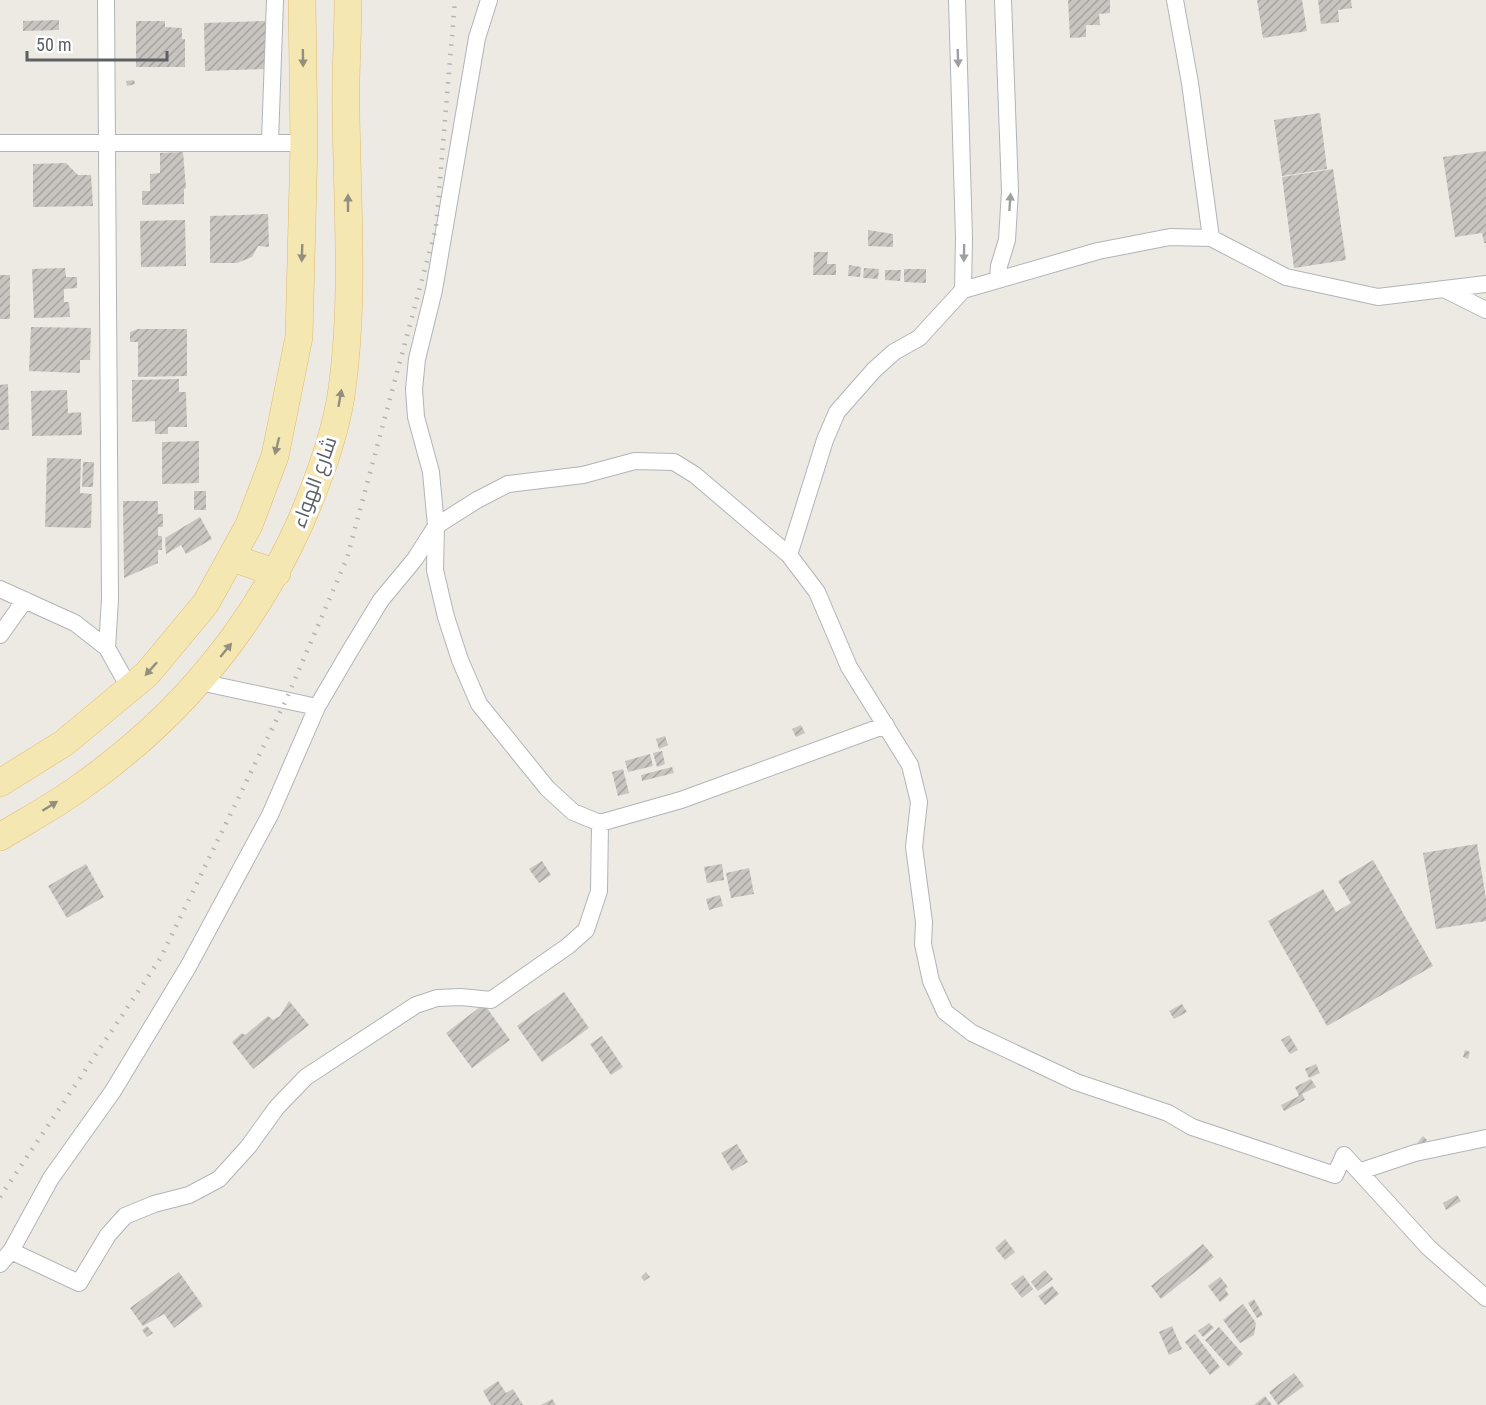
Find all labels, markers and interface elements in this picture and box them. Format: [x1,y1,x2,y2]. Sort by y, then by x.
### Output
scale bar [27,24,166,62]
text: 50 m [36,34,71,55]
one-way arrow [298,49,308,68]
one-way arrow [954,49,963,68]
one-way arrow [1005,192,1014,211]
one-way arrow [343,194,353,213]
one-way arrow [297,244,306,263]
one-way arrow [959,244,968,263]
one-way arrow [335,388,344,407]
street label: شارع الهواء [286,433,343,532]
one-way arrow [271,437,281,455]
one-way arrow [219,643,232,658]
one-way arrow [145,661,158,676]
one-way arrow [42,801,58,812]

